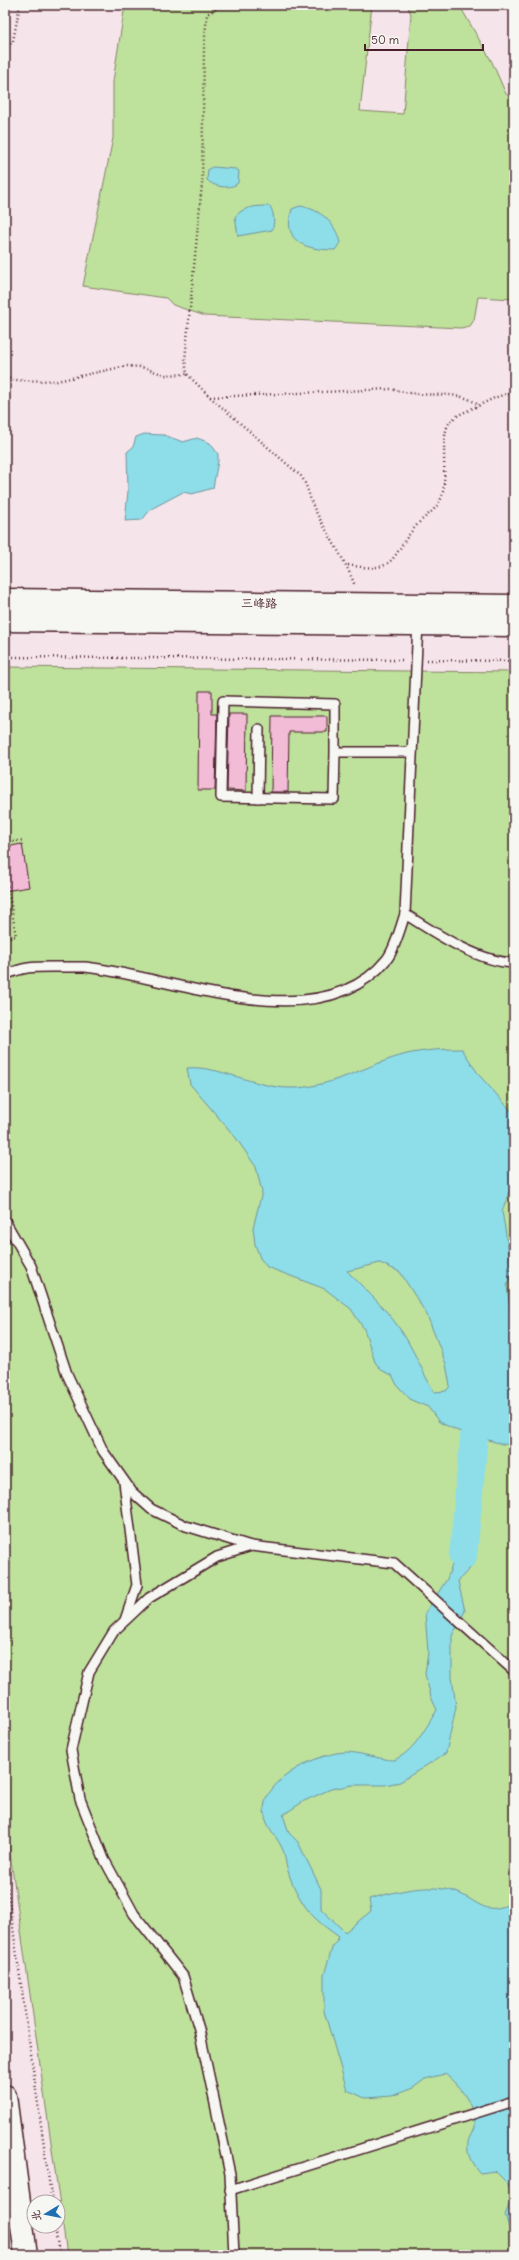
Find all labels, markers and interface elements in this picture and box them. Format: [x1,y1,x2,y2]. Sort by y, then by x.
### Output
scale bar [365,26,483,52]
text: 50 m [371,32,400,47]
street label: 三峰路 [241,595,277,611]
north arrow [26,2194,66,2234]
text: 北 [28,2209,44,2222]

